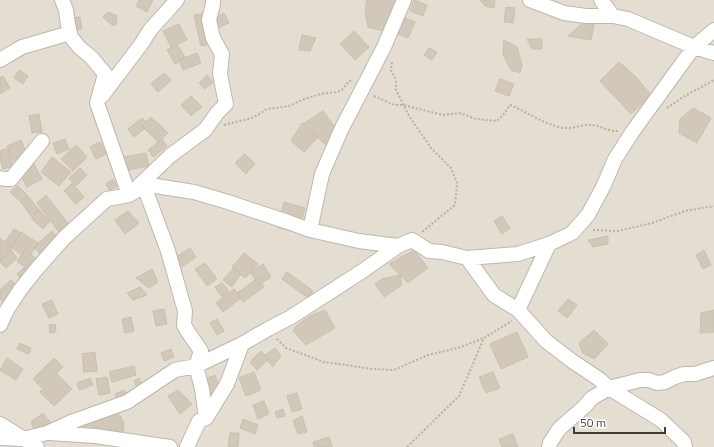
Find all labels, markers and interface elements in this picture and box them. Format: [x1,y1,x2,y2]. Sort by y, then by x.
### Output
scale bar [574,409,665,435]
text: 50 m [580,413,606,432]

